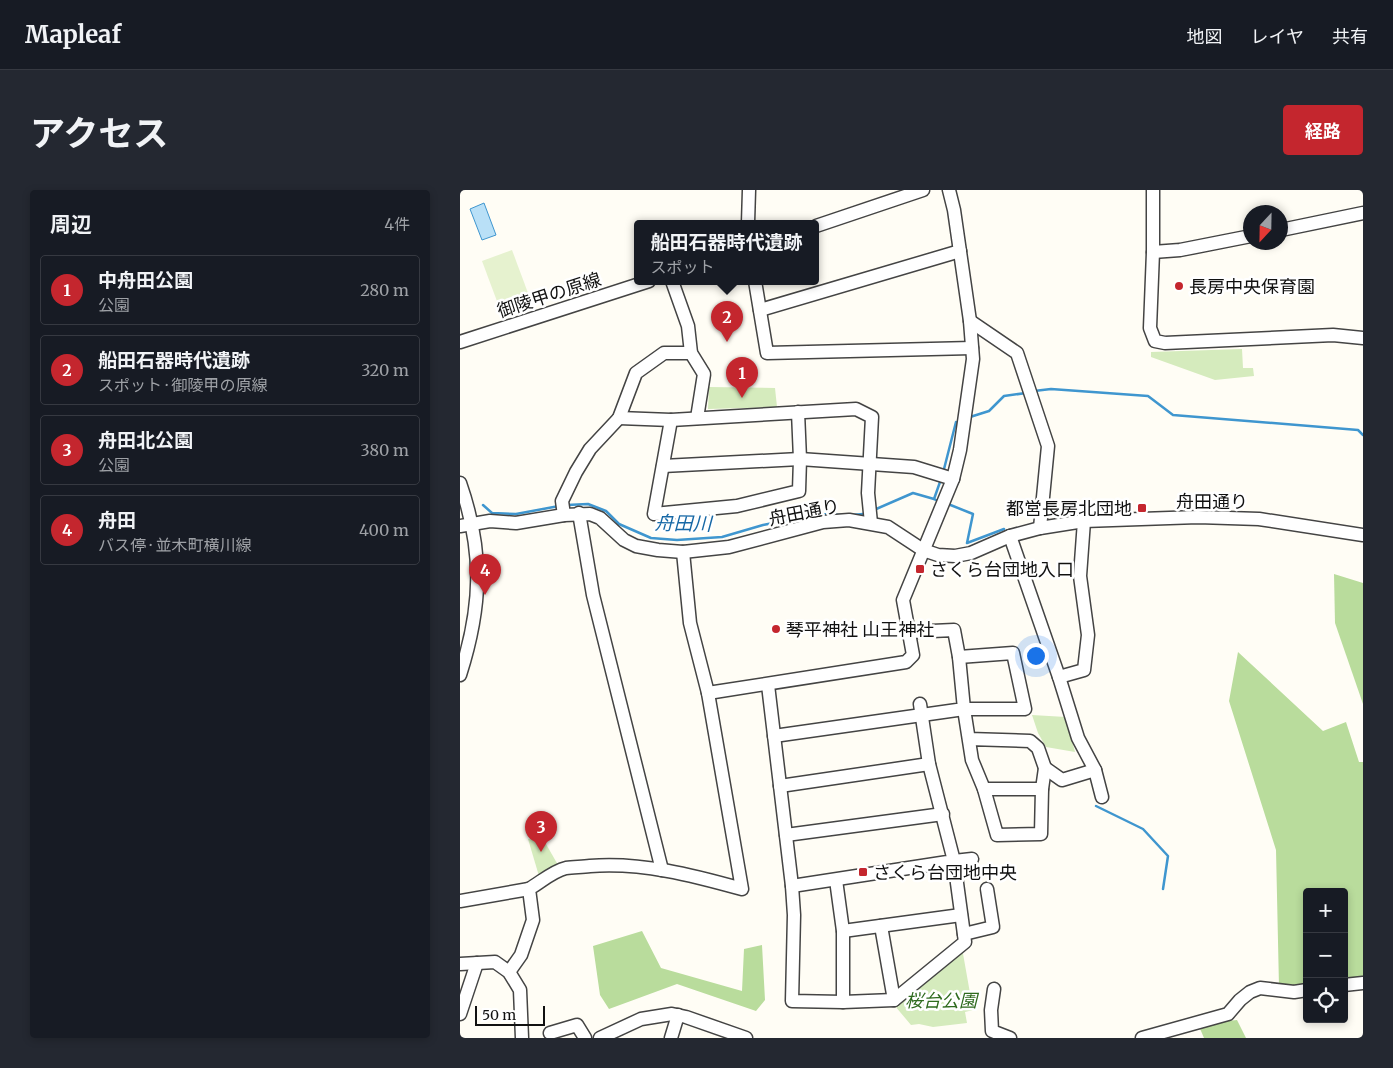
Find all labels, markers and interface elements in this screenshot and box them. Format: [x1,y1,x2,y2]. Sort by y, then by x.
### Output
text: Mapleaf [25,19,121,50]
text: 地図 [1187,25,1223,48]
text: レイヤ [1251,25,1304,48]
text: 共有 [1332,25,1368,48]
button: 経路 [1283,105,1363,155]
text: アクセス [30,112,168,156]
north arrow [1243,205,1288,250]
text: 周辺 [50,211,92,238]
text: 4件 [384,214,410,234]
popup [634,220,819,285]
text: 船田石器時代遺跡 [650,230,803,254]
text: スポット [650,257,715,277]
street label: 御陵甲の原線 [494,267,604,323]
text: 中舟田公園 [98,268,193,292]
place label: 長房中央保育園 [1189,275,1315,298]
text: 1 [63,280,71,300]
text: 280 m [360,280,409,300]
marker: 長房中央保育園 [1173,280,1185,292]
text: 公園 [98,295,130,315]
pin: 2 [711,301,743,342]
text: 船田石器時代遺跡 [98,348,250,372]
pin: 1 [726,357,758,398]
text: 2 [62,360,72,380]
text: 320 m [361,360,409,380]
text: スポット · 御陵甲の原線 [98,375,267,395]
text: 舟田北公園 [98,428,193,452]
text: 3 [62,440,72,460]
text: 380 m [361,440,409,460]
text: 公園 [98,455,130,475]
street label: 舟田通り [1176,490,1248,513]
street label: 舟田通り [766,494,842,530]
place label: 都営長房北団地 [1006,497,1132,520]
marker: 都営長房北団地 [1136,502,1148,514]
text: 舟田 [98,508,136,532]
water label: 舟田川 [654,511,714,536]
text: 4 [62,520,72,540]
text: 400 m [359,520,409,540]
text: バス停 · 並木町横川線 [98,535,251,555]
pin: 4 [469,554,501,595]
place label: さくら台団地入口 [930,558,1074,581]
marker: さくら台団地入口 [914,563,926,575]
place label: 琴平神社 山王神社 [786,618,934,641]
marker: 琴平神社 山王神社 [770,623,782,635]
your location [1023,643,1049,669]
pin: 3 [525,811,557,852]
place label: さくら台団地中央 [873,861,1017,884]
marker: さくら台団地中央 [857,866,869,878]
map controls [1303,888,1348,1023]
button: + [1303,888,1348,933]
button: − [1303,933,1348,978]
button: locate [1303,978,1348,1023]
park label: 桜台公園 [905,989,980,1012]
scale bar [475,1003,545,1026]
text: 50 m [482,1006,516,1024]

